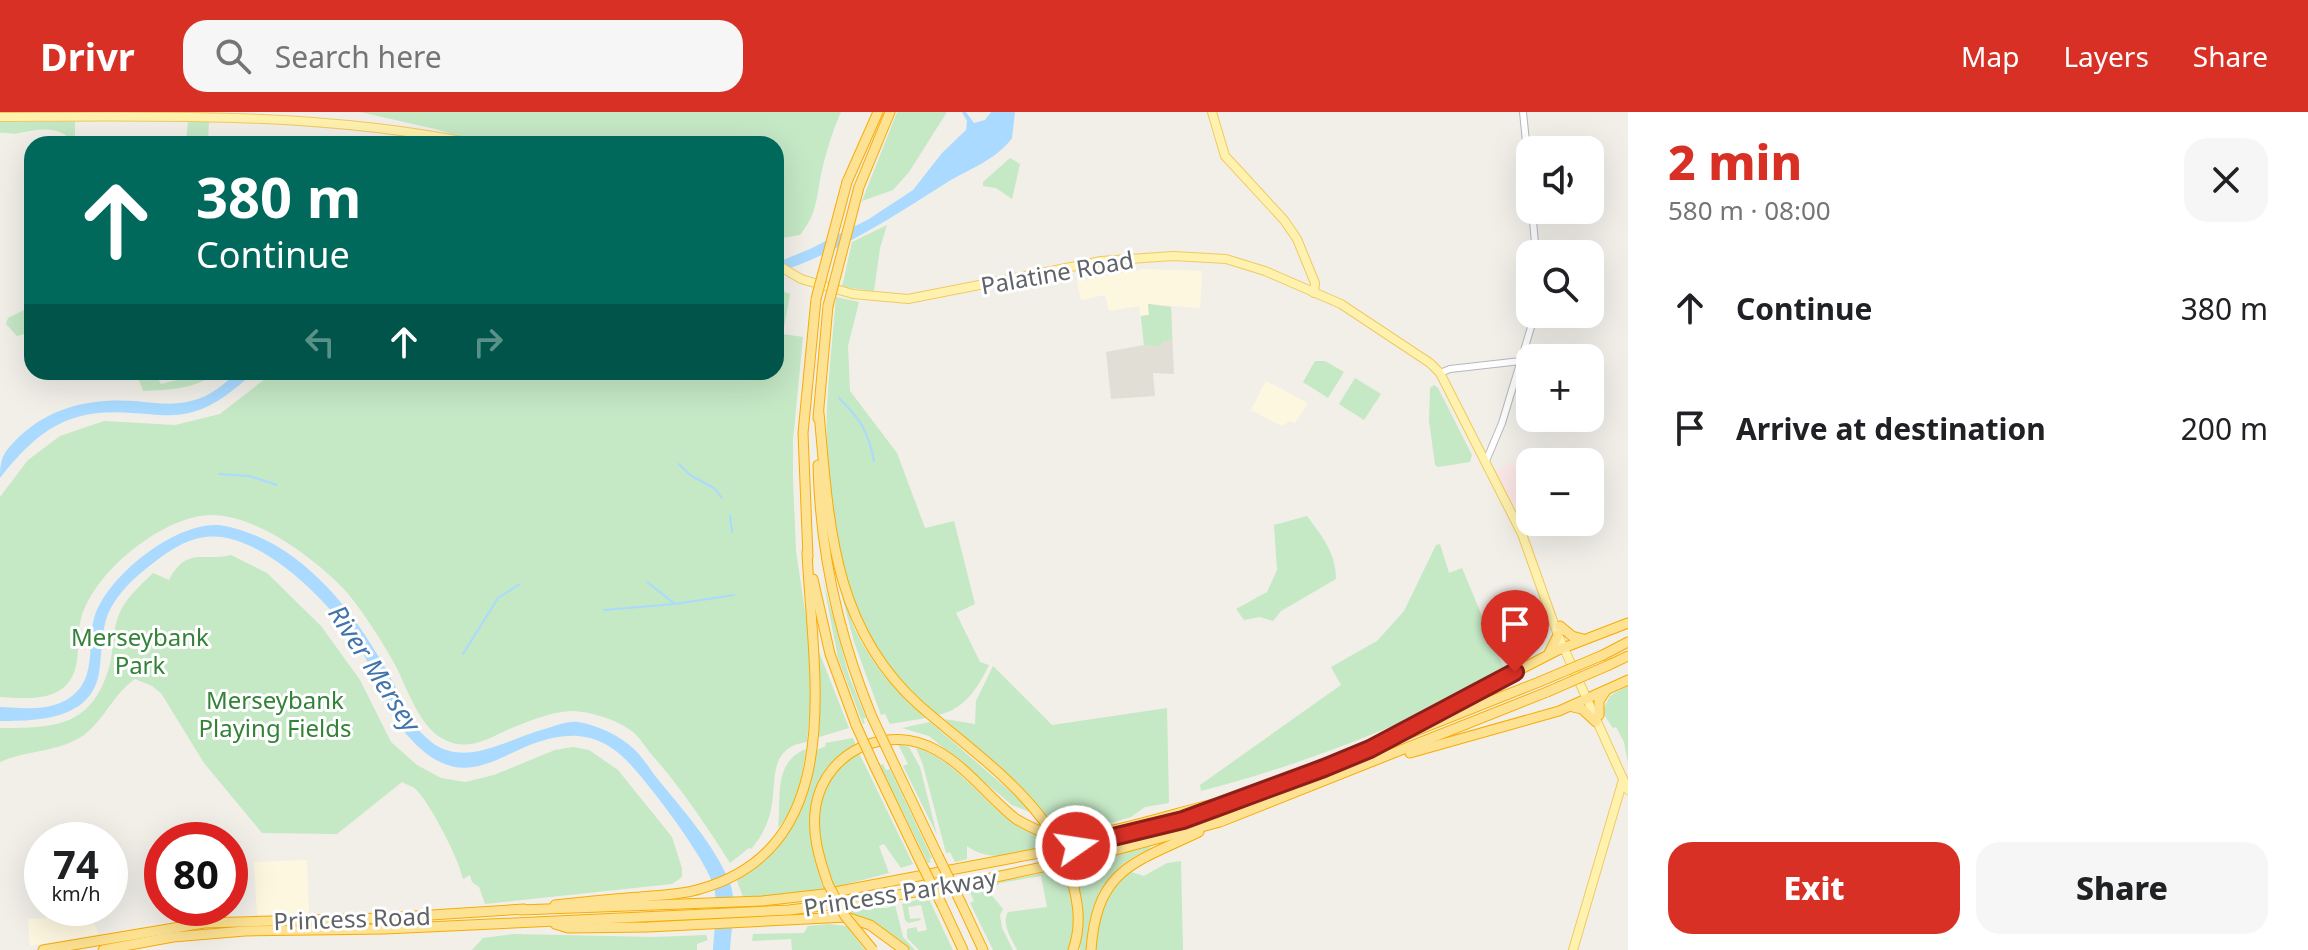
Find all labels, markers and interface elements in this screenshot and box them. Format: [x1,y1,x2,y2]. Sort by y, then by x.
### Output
search box [183,20,743,92]
text: Drivr [40,30,135,82]
icon: search [211,34,255,78]
text: Search here [275,36,442,77]
text: Map [1961,37,2019,75]
text: Layers [2063,37,2149,75]
text: Share [2193,37,2268,75]
text: 2 min [1668,129,1802,194]
map controls [1516,136,1604,536]
button: sound [1516,136,1604,224]
button: close [2184,138,2268,222]
text: 380 m [196,158,361,234]
icon: ahead [64,168,168,272]
text: 580 m · 08:00 [1668,192,1831,228]
text: Continue [196,230,350,279]
button: search [1516,240,1604,328]
street label: Palatine Road [978,242,1136,302]
icon: ahead [1668,286,1712,330]
text: Continue [1736,288,1872,329]
text: 380 m [2181,288,2268,329]
icon: left [298,320,342,364]
icon: ahead [382,320,426,364]
icon: right [466,320,510,364]
button: + [1516,344,1604,432]
icon: arrive [1668,406,1712,450]
text: Arrive at destination [1736,408,2046,449]
text: 200 m [2181,408,2268,449]
button: − [1516,448,1604,536]
pin [1481,590,1549,672]
water label: River Mersey [320,597,431,740]
icon: arrive [1493,602,1537,646]
park label: Merseybank Park [71,620,209,681]
park label: Merseybank Playing Fields [198,683,352,744]
position arrow [1034,804,1118,888]
speed limit sign: 80 [144,822,248,926]
text: 74 [53,836,99,891]
button: Exit [1668,842,1960,934]
button: Share [1976,842,2268,934]
street label: Princess Parkway [801,860,1000,924]
text: km/h [51,880,101,907]
street label: Princess Road [273,899,431,937]

